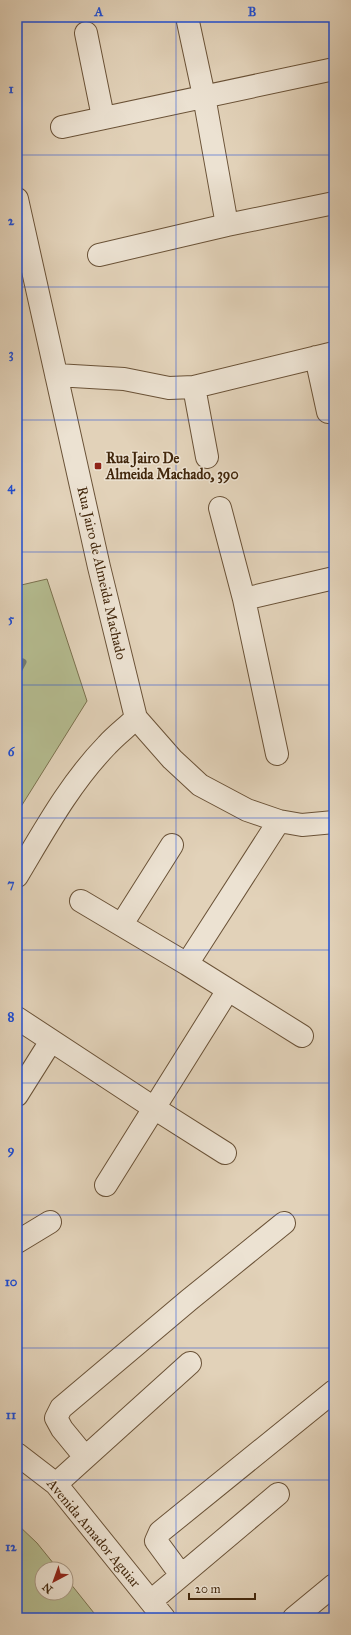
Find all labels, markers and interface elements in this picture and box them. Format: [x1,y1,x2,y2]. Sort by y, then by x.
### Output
text: A [94,4,104,20]
text: B [248,4,257,20]
text: 1 [8,81,14,97]
text: 2 [8,213,15,229]
text: 3 [8,346,14,362]
place label: Rua Jairo De Almeida Machado, 390 [105,450,239,484]
marker: Rua Jairo De Almeida Machado, 390 [93,461,103,471]
text: 4 [7,479,15,495]
street label: Rua Jairo de Almeida Machado [72,485,130,662]
text: 5 [8,611,15,627]
text: 6 [8,744,16,760]
text: 7 [8,876,15,892]
text: 8 [8,1009,15,1025]
text: 9 [8,1142,15,1158]
text: 10 [5,1274,18,1290]
text: 11 [6,1407,16,1423]
street label: Avenida Amador Aguiar [43,1475,145,1592]
text: 12 [5,1539,17,1555]
north arrow [34,1561,74,1601]
scale bar [189,1575,255,1601]
text: N [39,1580,56,1596]
text: 20 m [195,1582,221,1596]

